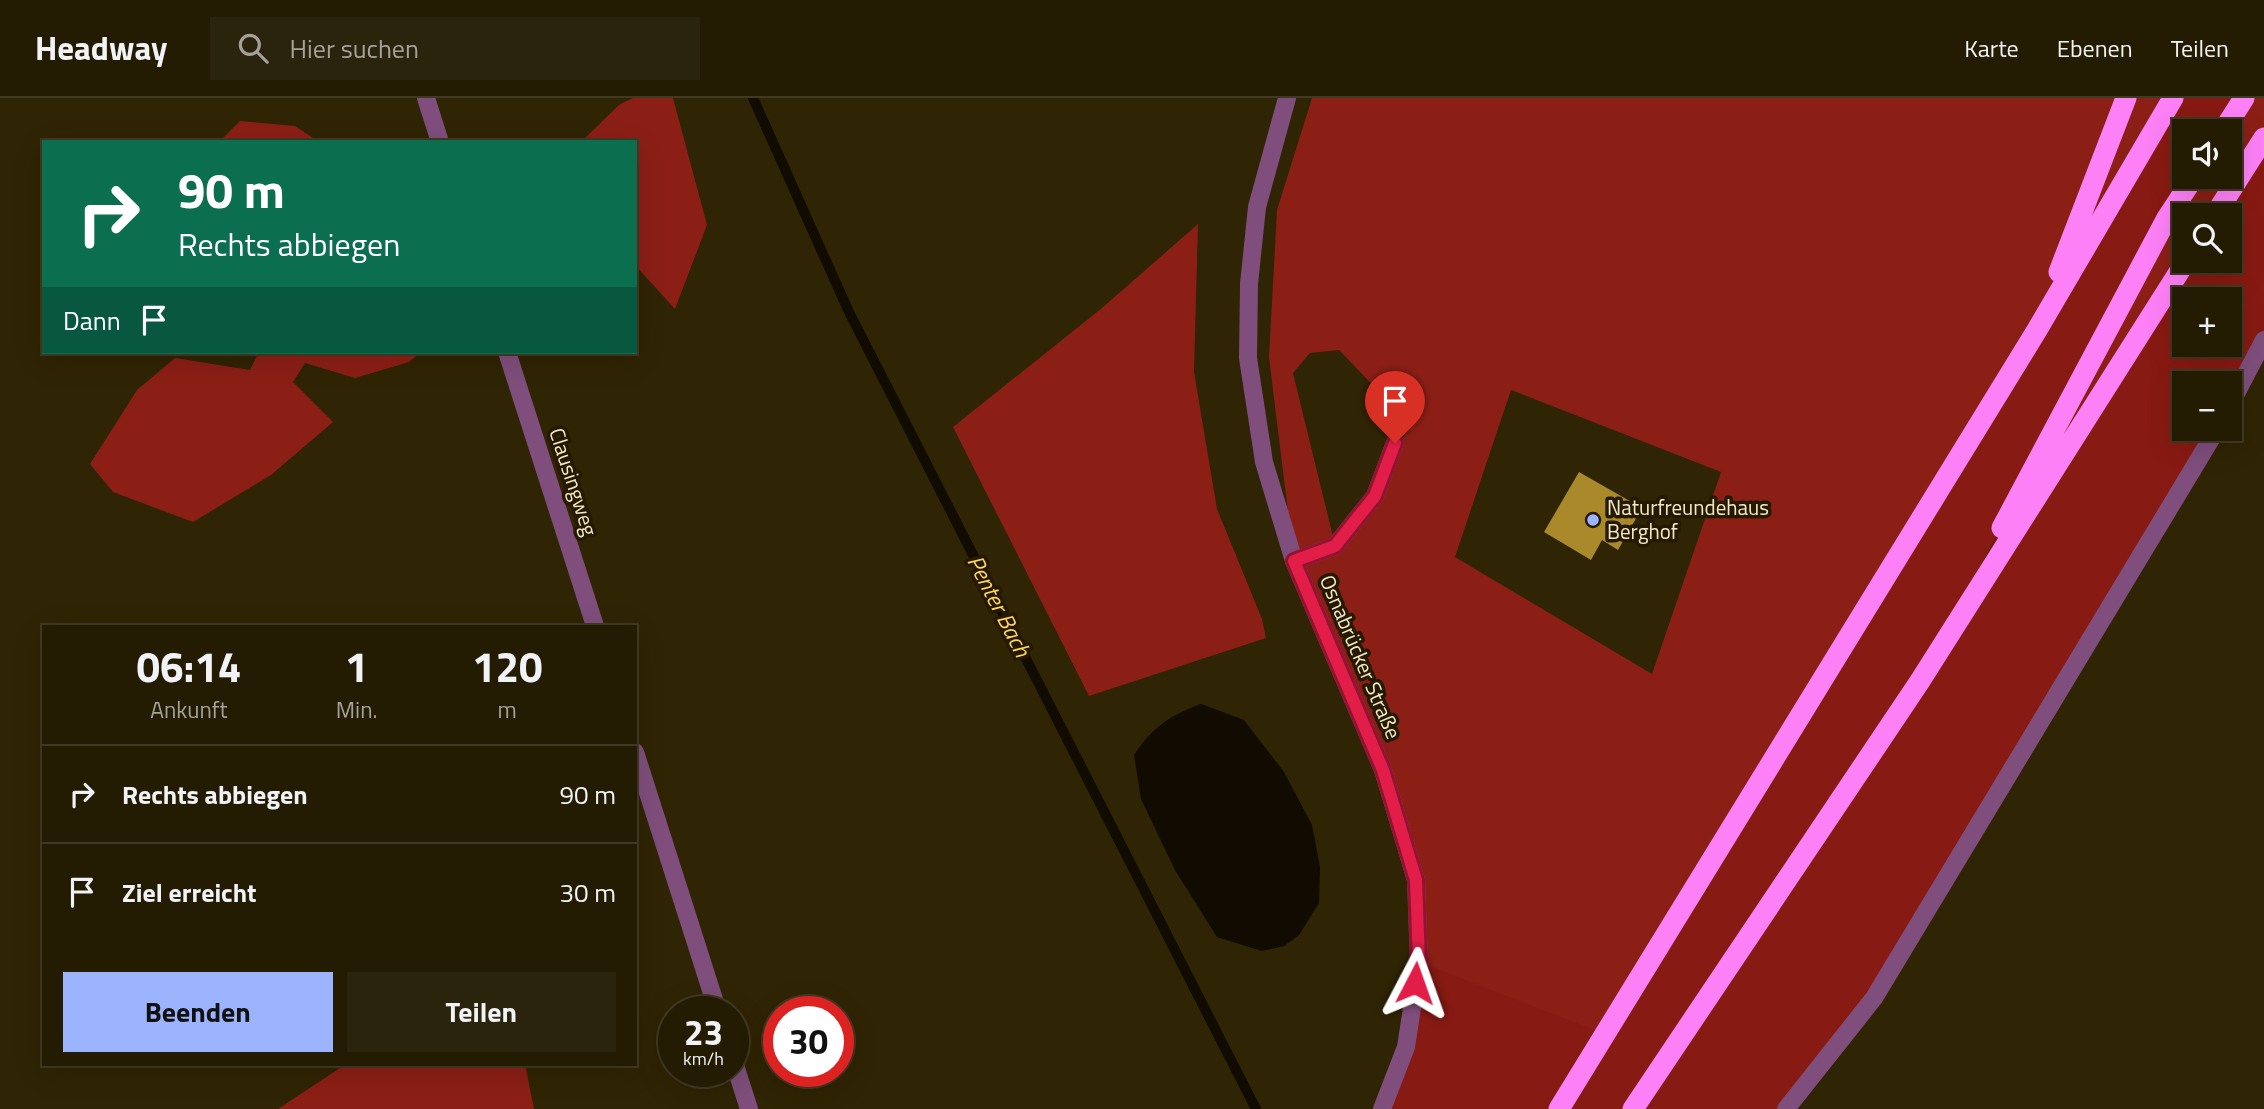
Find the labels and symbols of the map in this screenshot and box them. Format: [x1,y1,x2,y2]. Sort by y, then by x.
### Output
pin [1365,371,1425,443]
street label: Clausingweg [541,424,606,540]
place label: Naturfreundehaus Berghof [1607,491,1769,547]
marker: Naturfreundehaus Berghof [1585,512,1601,528]
water label: Penter Bach [959,549,1040,663]
street label: Osnabrücker Straße [1312,570,1410,744]
position arrow [1378,946,1452,1020]
speed limit sign: 30 [763,996,854,1087]

